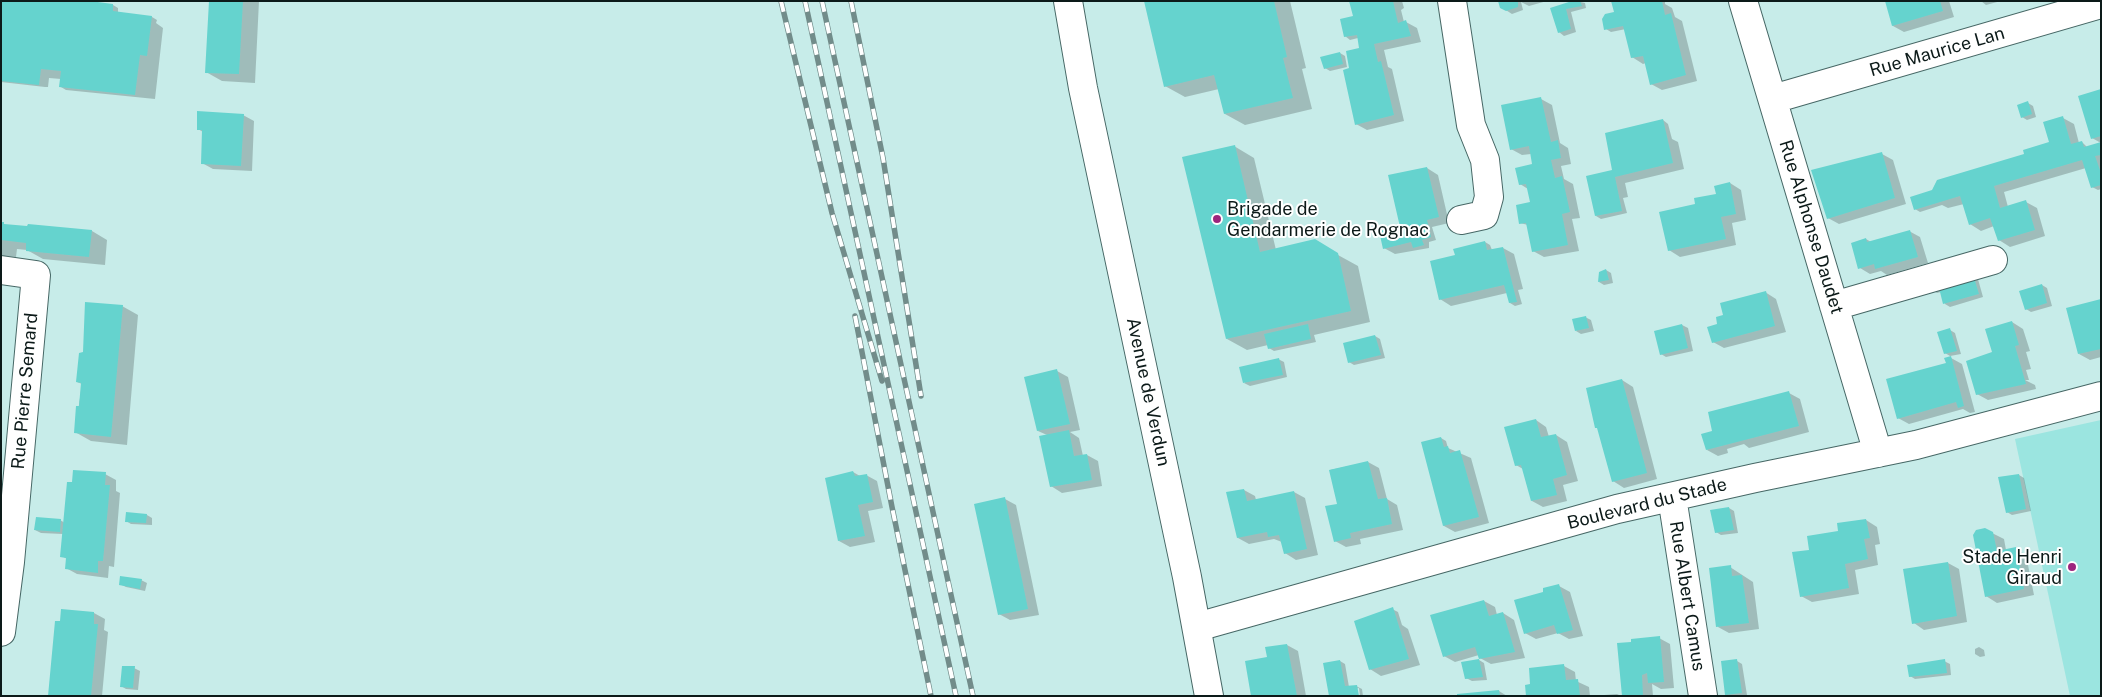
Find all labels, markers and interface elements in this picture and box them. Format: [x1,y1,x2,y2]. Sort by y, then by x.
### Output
street label: Rue Maurice Lan [1867,22,2007,82]
street label: Rue Alphonse Daudet [1774,137,1848,317]
place label: Brigade de Gendarmerie de Rognac [1227,198,1429,240]
marker: Brigade de Gendarmerie de Rognac [1211,213,1223,225]
street label: Rue Pierre Semard [7,312,43,470]
street label: Avenue de Verdun [1122,316,1174,468]
street label: Boulevard du Stade [1565,474,1729,534]
street label: Rue Albert Camus [1664,519,1710,673]
place label: Stade Henri Giraud [1962,546,2062,588]
marker: Stade Henri Giraud [2066,561,2078,573]

